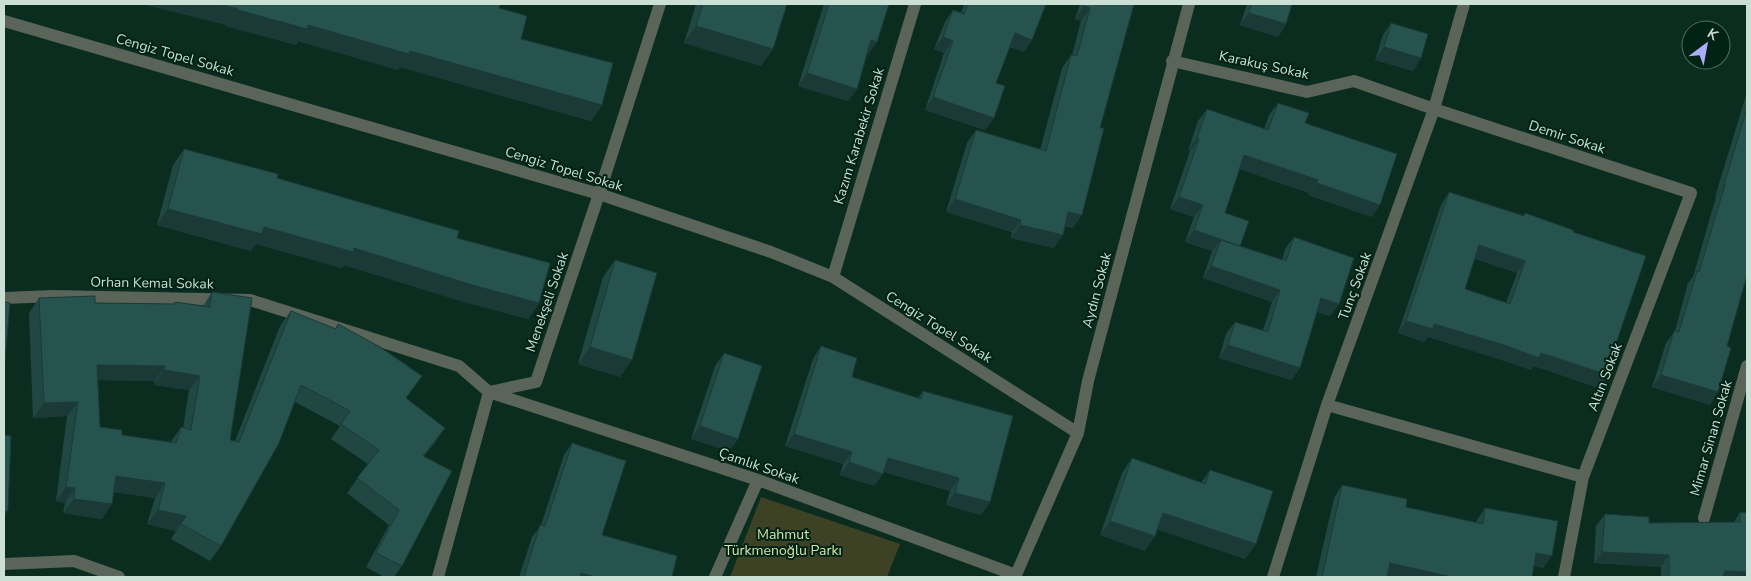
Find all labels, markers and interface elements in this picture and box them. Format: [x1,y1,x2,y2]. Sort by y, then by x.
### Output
north arrow [1681,20,1731,70]
text: K [1704,24,1722,45]
street label: Cengiz Topel Sokak [114,29,237,81]
street label: Karakuş Sokak [1217,46,1312,84]
street label: Kazım Karabekir Sokak [829,64,889,207]
street label: Demir Sokak [1526,116,1609,159]
street label: Cengiz Topel Sokak [503,142,626,196]
street label: Tunç Sokak [1334,248,1376,323]
street label: Menekşeli Sokak [521,249,573,355]
street label: Aydın Sokak [1078,249,1116,330]
street label: Orhan Kemal Sokak [90,272,215,294]
street label: Cengiz Topel Sokak [882,287,997,368]
street label: Altın Sokak [1583,339,1627,414]
street label: Mimar Sinan Sokak [1685,377,1737,498]
street label: Çamlık Sokak [716,443,803,489]
park label: Mahmut Türkmenoğlu Parkı [724,525,842,560]

